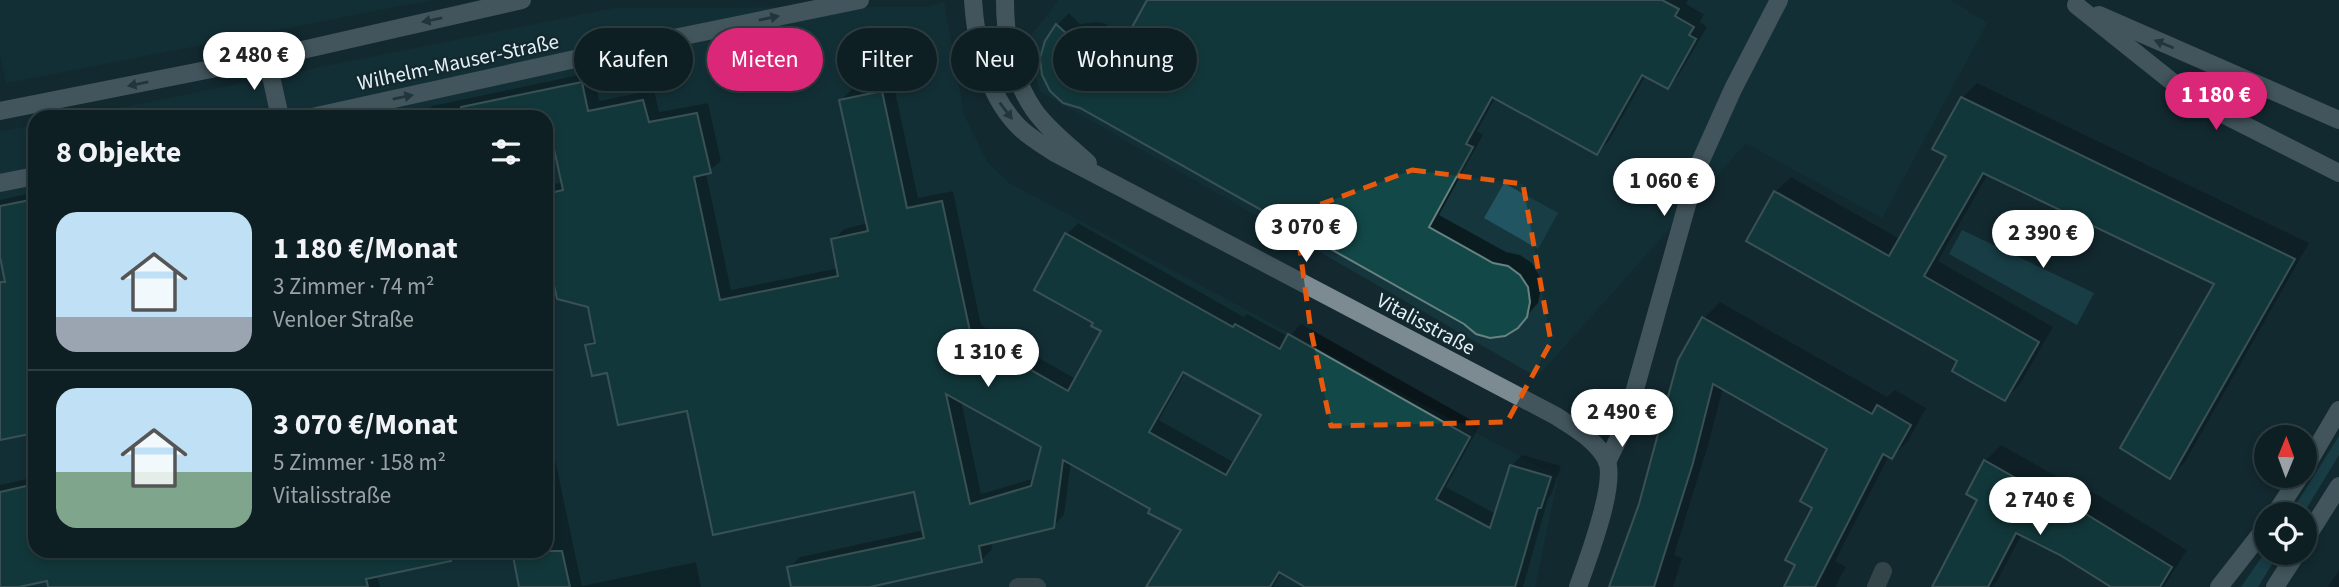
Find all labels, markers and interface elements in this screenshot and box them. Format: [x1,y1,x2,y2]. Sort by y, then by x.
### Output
one-way arrow [758,12,780,23]
one-way arrow [421,15,443,26]
street label: Wilhelm-Mauser-Straße [354,26,562,98]
chip: Kaufen [574,28,693,91]
chip: Mieten [707,28,823,91]
chip: Filter [837,28,937,91]
chip: Neu [951,28,1039,91]
chip: Wohnung [1053,28,1197,91]
pin: 2 480 € [189,32,319,92]
text: 2 480 € [219,38,289,71]
one-way arrow [2154,38,2175,49]
pin: 1 180 € [2151,72,2281,132]
one-way arrow [127,78,149,89]
text: 1 180 € [2181,78,2251,111]
one-way arrow [392,91,414,102]
one-way arrow [999,101,1014,119]
text: 8 Objekte [56,131,181,174]
icon: filters [487,133,525,171]
pin: 1 060 € [1599,158,1729,218]
text: 1 060 € [1629,164,1699,197]
pin: 3 070 € [1241,204,1371,264]
text: 3 070 € [1271,210,1341,243]
pin: 2 390 € [1978,210,2108,270]
text: 2 390 € [2008,216,2078,249]
text: 1 180 €/Monat [273,227,458,270]
icon: home [112,240,196,324]
text: 3 Zimmer · 74 m² [273,270,435,303]
street label: Vitalisstraße [1371,285,1481,363]
text: Venloer Straße [273,303,414,336]
pin: 1 310 € [923,330,1053,389]
text: 1 310 € [953,335,1023,368]
pin: 2 490 € [1557,390,1687,449]
text: 2 490 € [1587,395,1657,428]
text: 3 070 €/Monat [273,403,458,446]
icon: home [112,416,196,500]
north arrow [2254,425,2317,488]
map controls [2254,425,2317,565]
text: 5 Zimmer · 158 m² [273,446,446,479]
pin: 2 740 € [1975,477,2105,537]
text: Vitalisstraße [273,479,391,512]
text: 2 740 € [2005,483,2075,516]
button: locate [2254,502,2317,565]

